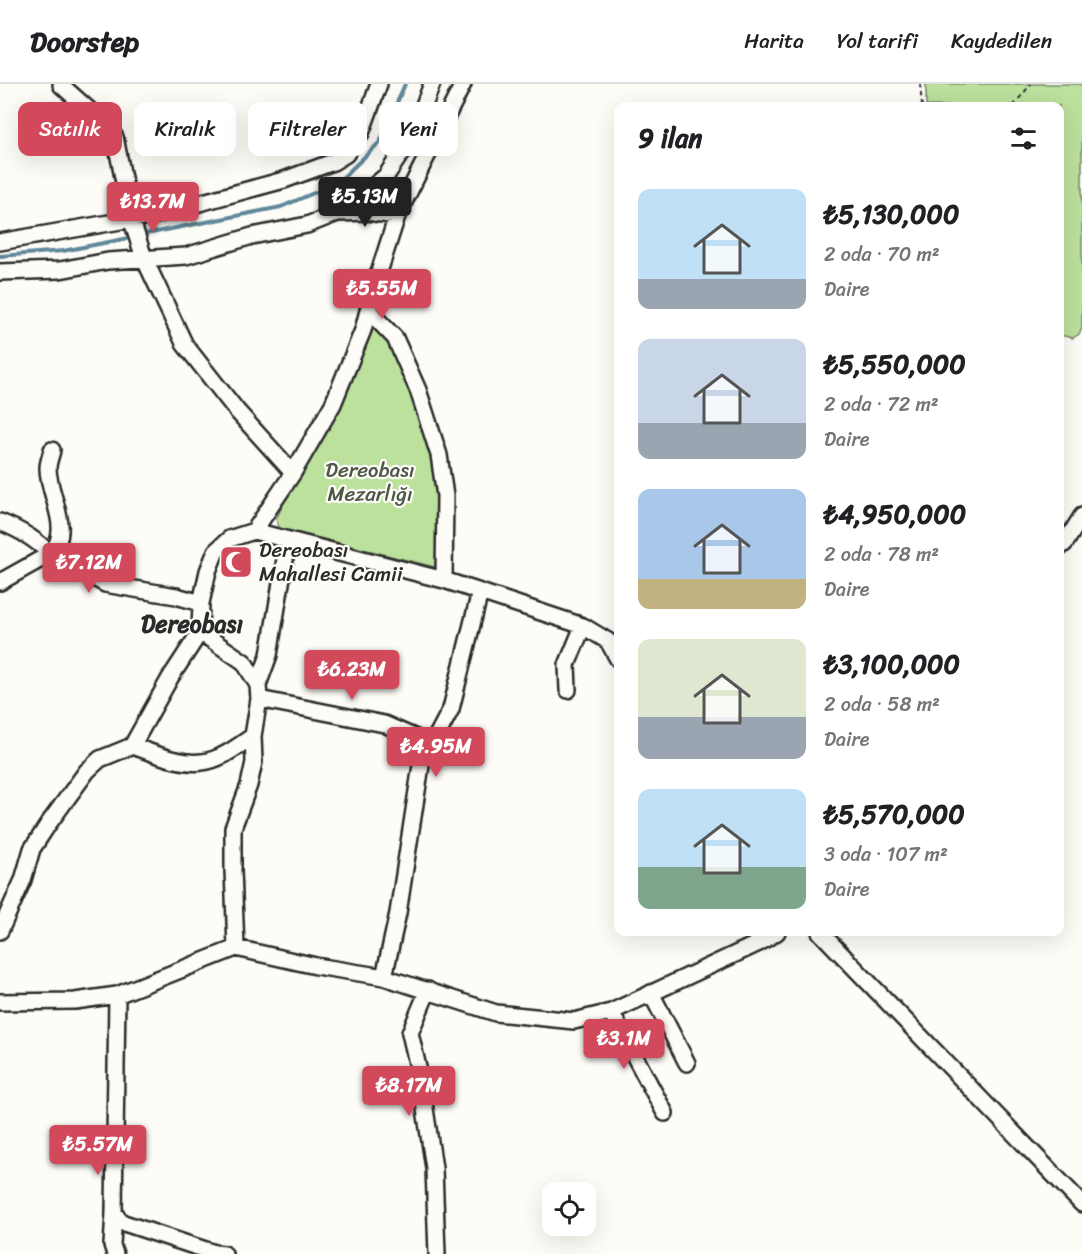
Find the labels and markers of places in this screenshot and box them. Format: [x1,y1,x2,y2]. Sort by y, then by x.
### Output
pin: ₺5.13M [316,177,414,228]
pin: ₺13.7M [104,182,202,233]
pin: ₺5.55M [333,269,431,320]
place label: Dereobası Mahallesi Camii [259,531,404,593]
pin: ₺7.12M [40,543,138,594]
mosque icon: Dereobası Mahallesi Camii [218,544,254,580]
pin: ₺6.23M [303,650,401,701]
pin: ₺4.95M [387,727,485,778]
pin: ₺3.1M [582,1019,666,1070]
pin: ₺8.17M [360,1066,458,1117]
pin: ₺5.57M [49,1125,147,1176]

